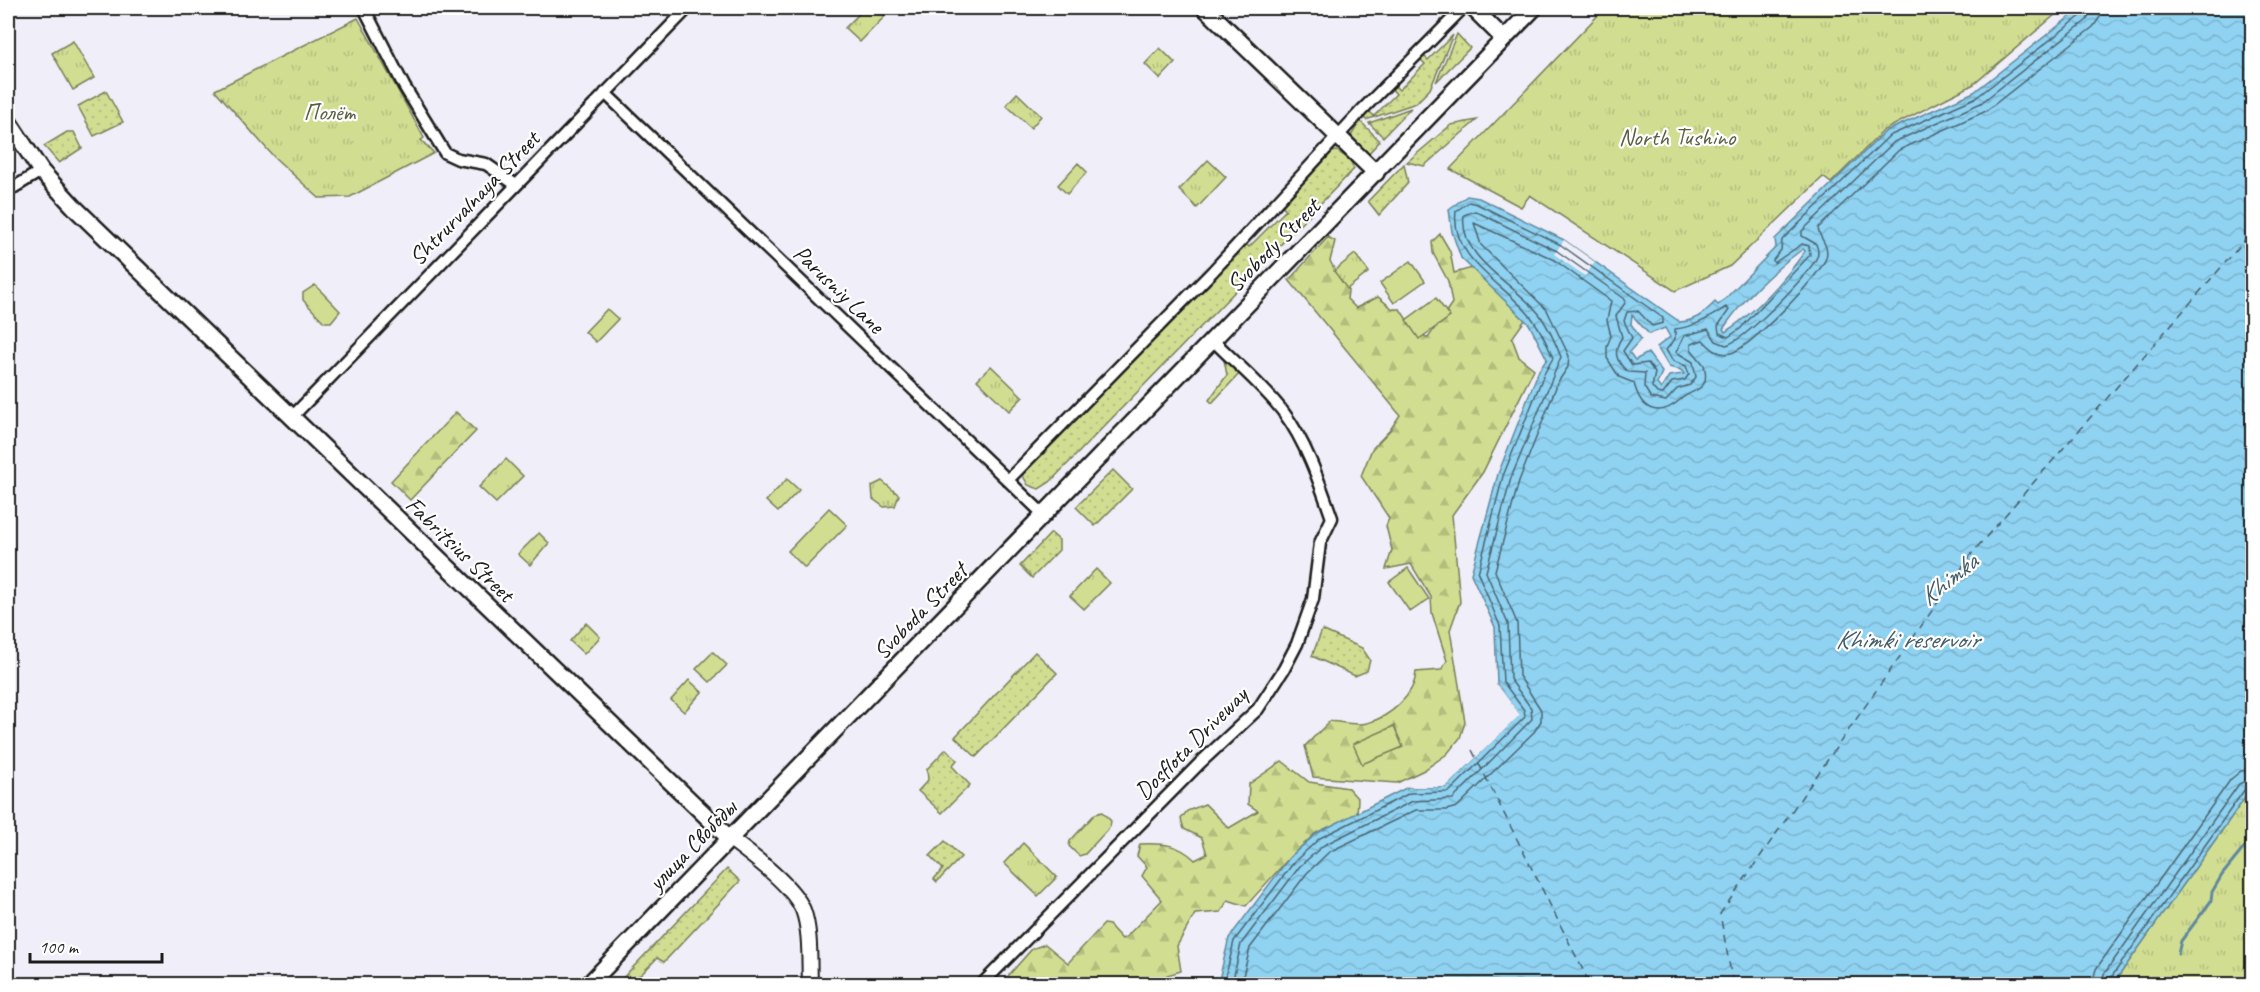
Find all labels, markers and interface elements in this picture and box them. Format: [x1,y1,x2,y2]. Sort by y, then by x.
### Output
park label: Полёт [304,97,356,127]
park label: North Tushino [1619,122,1737,152]
street label: Shtrurvalnaya Street [402,123,547,272]
street label: Svobody Street [1220,190,1328,298]
street label: Parusniy Lane [787,238,892,341]
street label: Fabritsius Street [399,490,522,610]
water label: Khimka [1912,544,1986,613]
street label: Svoboda Street [866,554,976,666]
water label: Khimki reservoir [1835,623,1982,656]
street label: Dosflota Driveway [1128,679,1255,806]
street label: улица Свободы [640,791,744,898]
scale bar [30,926,162,964]
text: 100 m [39,936,80,958]

